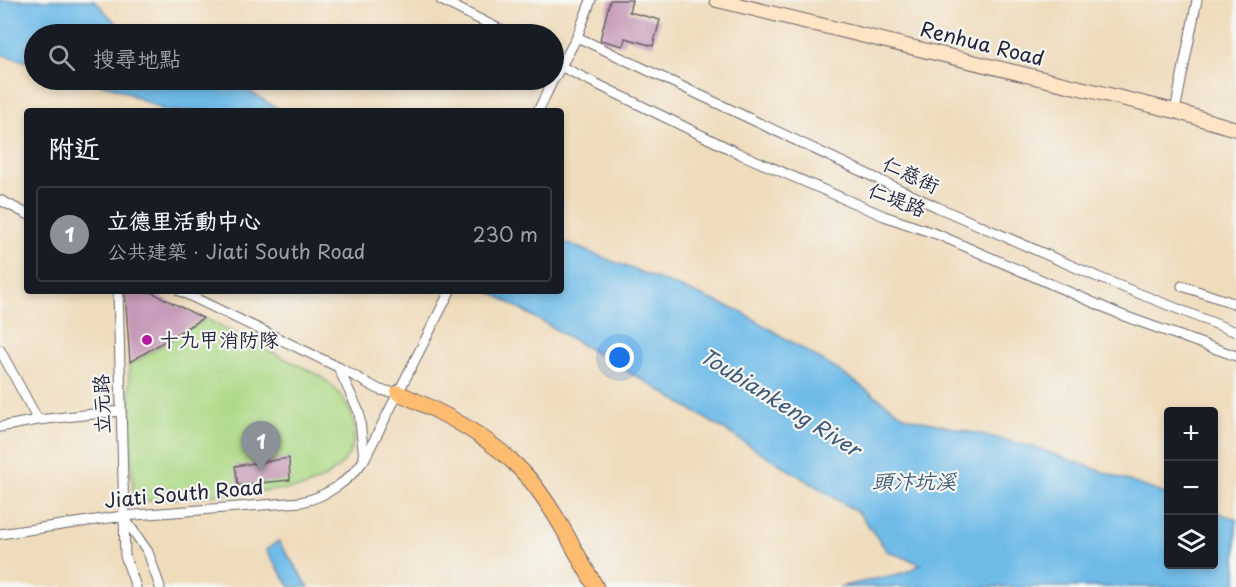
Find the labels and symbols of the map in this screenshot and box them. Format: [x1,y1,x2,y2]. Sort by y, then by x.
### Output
street label: Renhua Road [917,13,1047,73]
street label: 仁慈街 [878,148,945,200]
street label: 仁堤路 [864,174,932,224]
place label: 十九甲消防隊 [159,324,279,354]
marker: 十九甲消防隊 [140,333,154,347]
water label: Toubiankeng River [695,339,870,465]
your location [605,343,634,372]
street label: 立元路 [85,373,117,435]
pin: 1 [242,422,280,471]
water label: 頭汴坑溪 [872,464,957,496]
street label: Jiati South Road [103,471,265,515]

